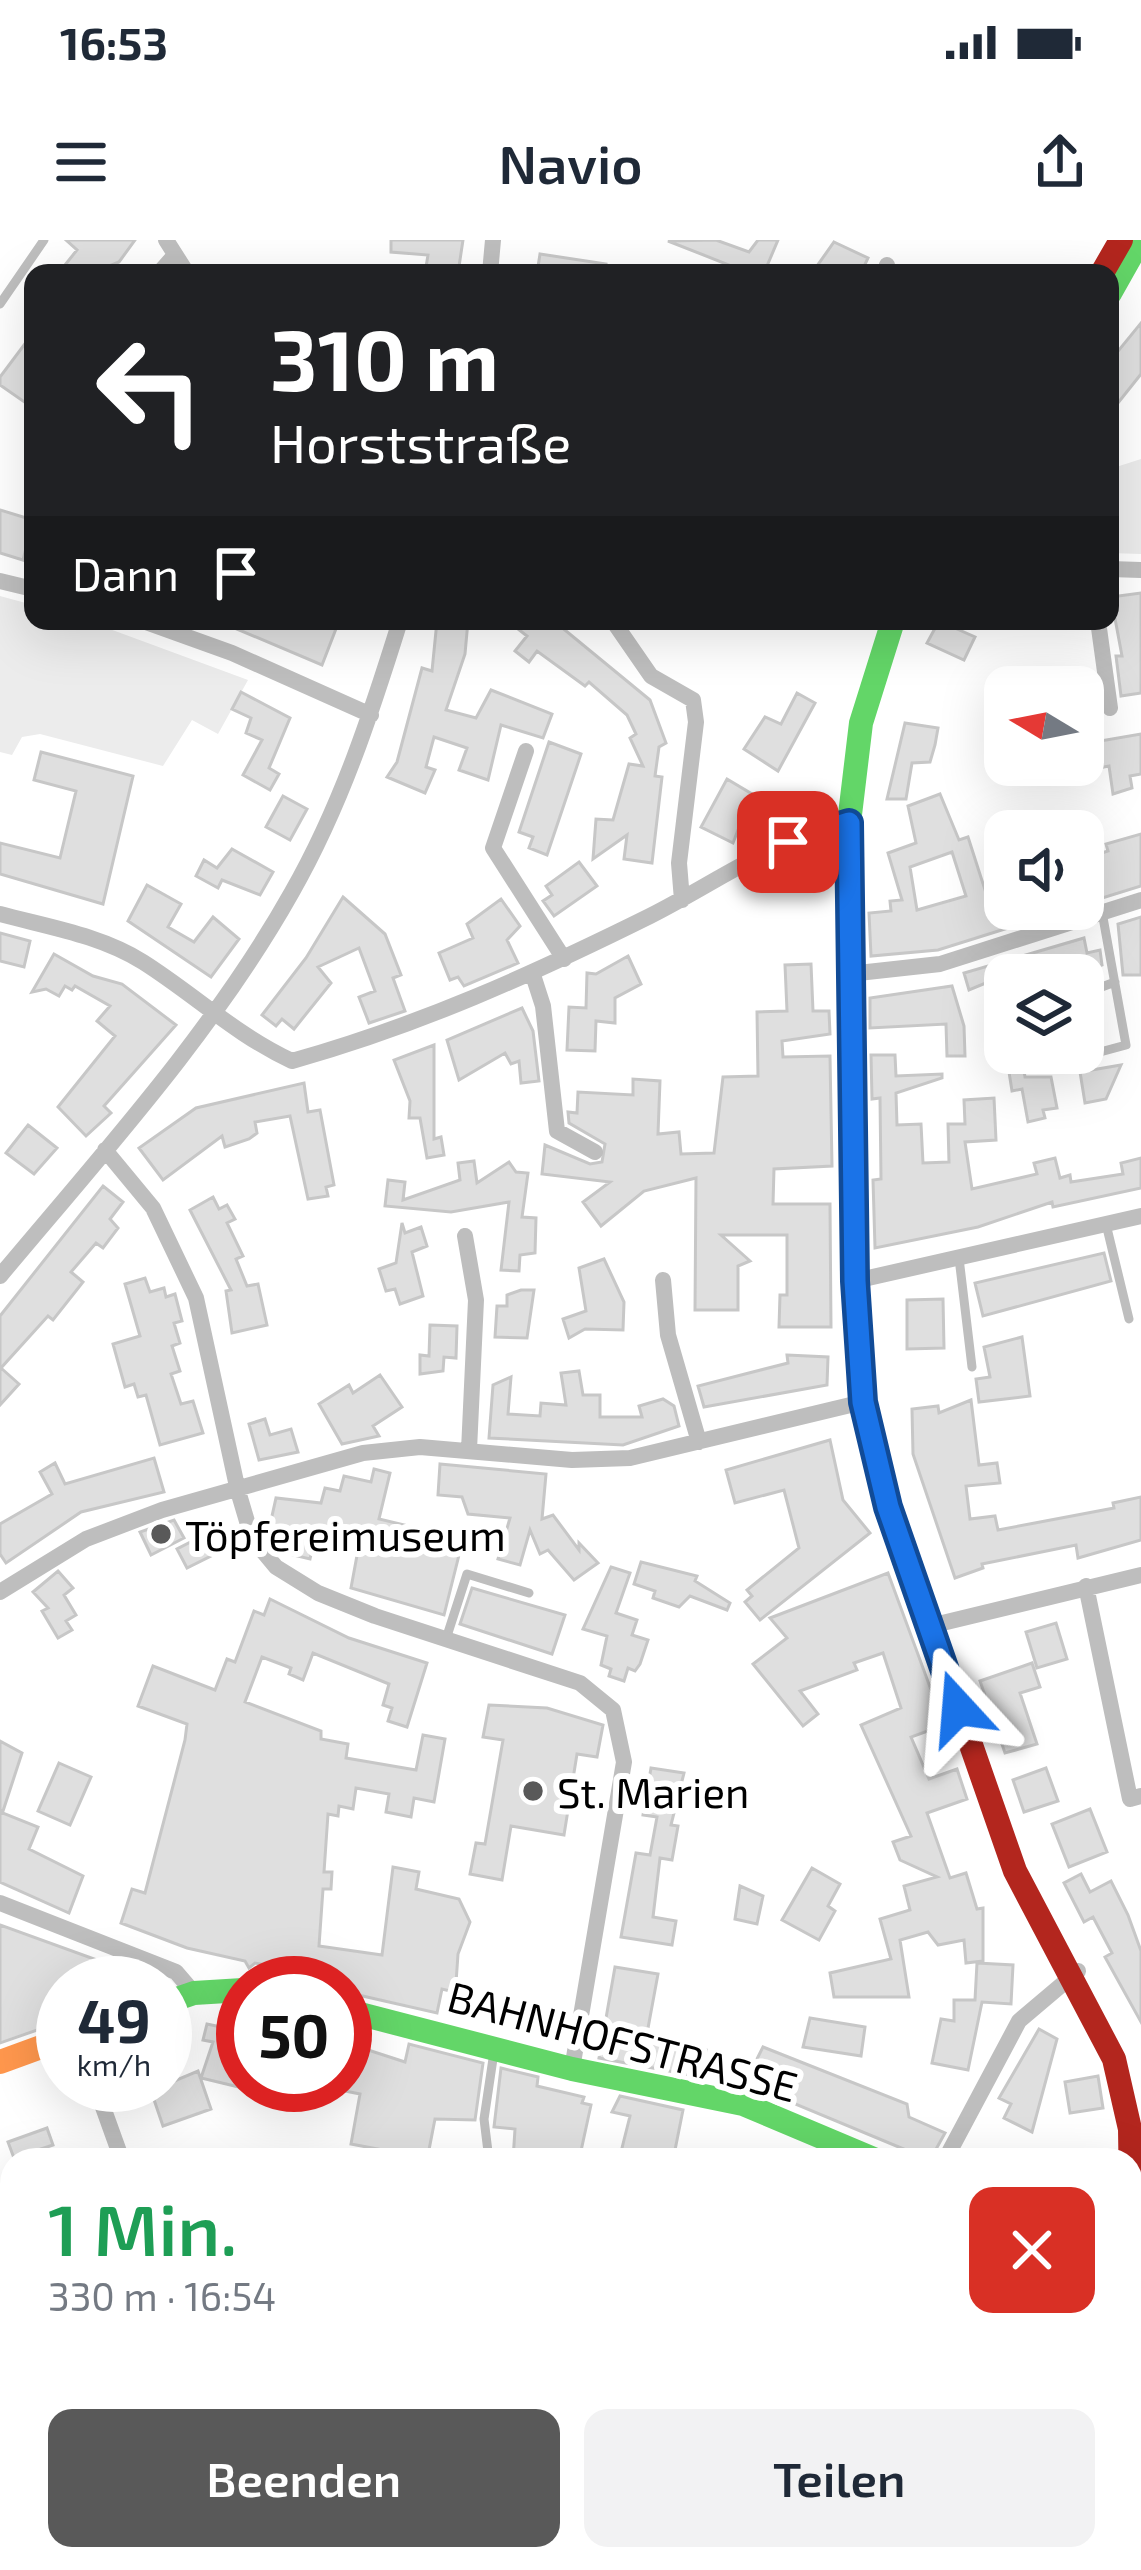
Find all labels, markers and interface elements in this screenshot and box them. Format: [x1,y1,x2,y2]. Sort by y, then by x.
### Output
text: 16:53 [60,15,168,69]
icon: menu [48,129,114,195]
icon: share [1027,129,1093,195]
text: Navio [498,130,643,195]
text: 310 m [270,307,499,408]
icon: left [72,312,228,468]
text: Horststraße [270,409,571,474]
icon: arrive [203,540,269,606]
text: Dann [72,546,179,600]
north arrow [984,666,1104,786]
map controls [984,666,1104,1074]
pin [737,791,839,893]
icon: arrive [755,809,821,875]
button: sound [984,810,1104,930]
button: layers [984,954,1104,1074]
place label: Töpfereimuseum [185,1509,506,1559]
marker: Töpfereimuseum [148,1521,174,1547]
position arrow [895,1645,1021,1771]
place label: St. Marien [557,1766,749,1816]
marker: St. Marien [520,1778,546,1804]
speed limit sign: 50 [216,1956,372,2112]
street label: BAHNHOFSTRASSE [443,1969,803,2111]
text: 49 [77,1983,151,2055]
text: km/h [77,2046,151,2082]
text: 1 Min. [48,2184,237,2270]
button: close [969,2187,1095,2313]
text: 330 m · 16:54 [48,2272,276,2319]
button: Beenden [48,2409,560,2547]
button: Teilen [584,2409,1095,2547]

